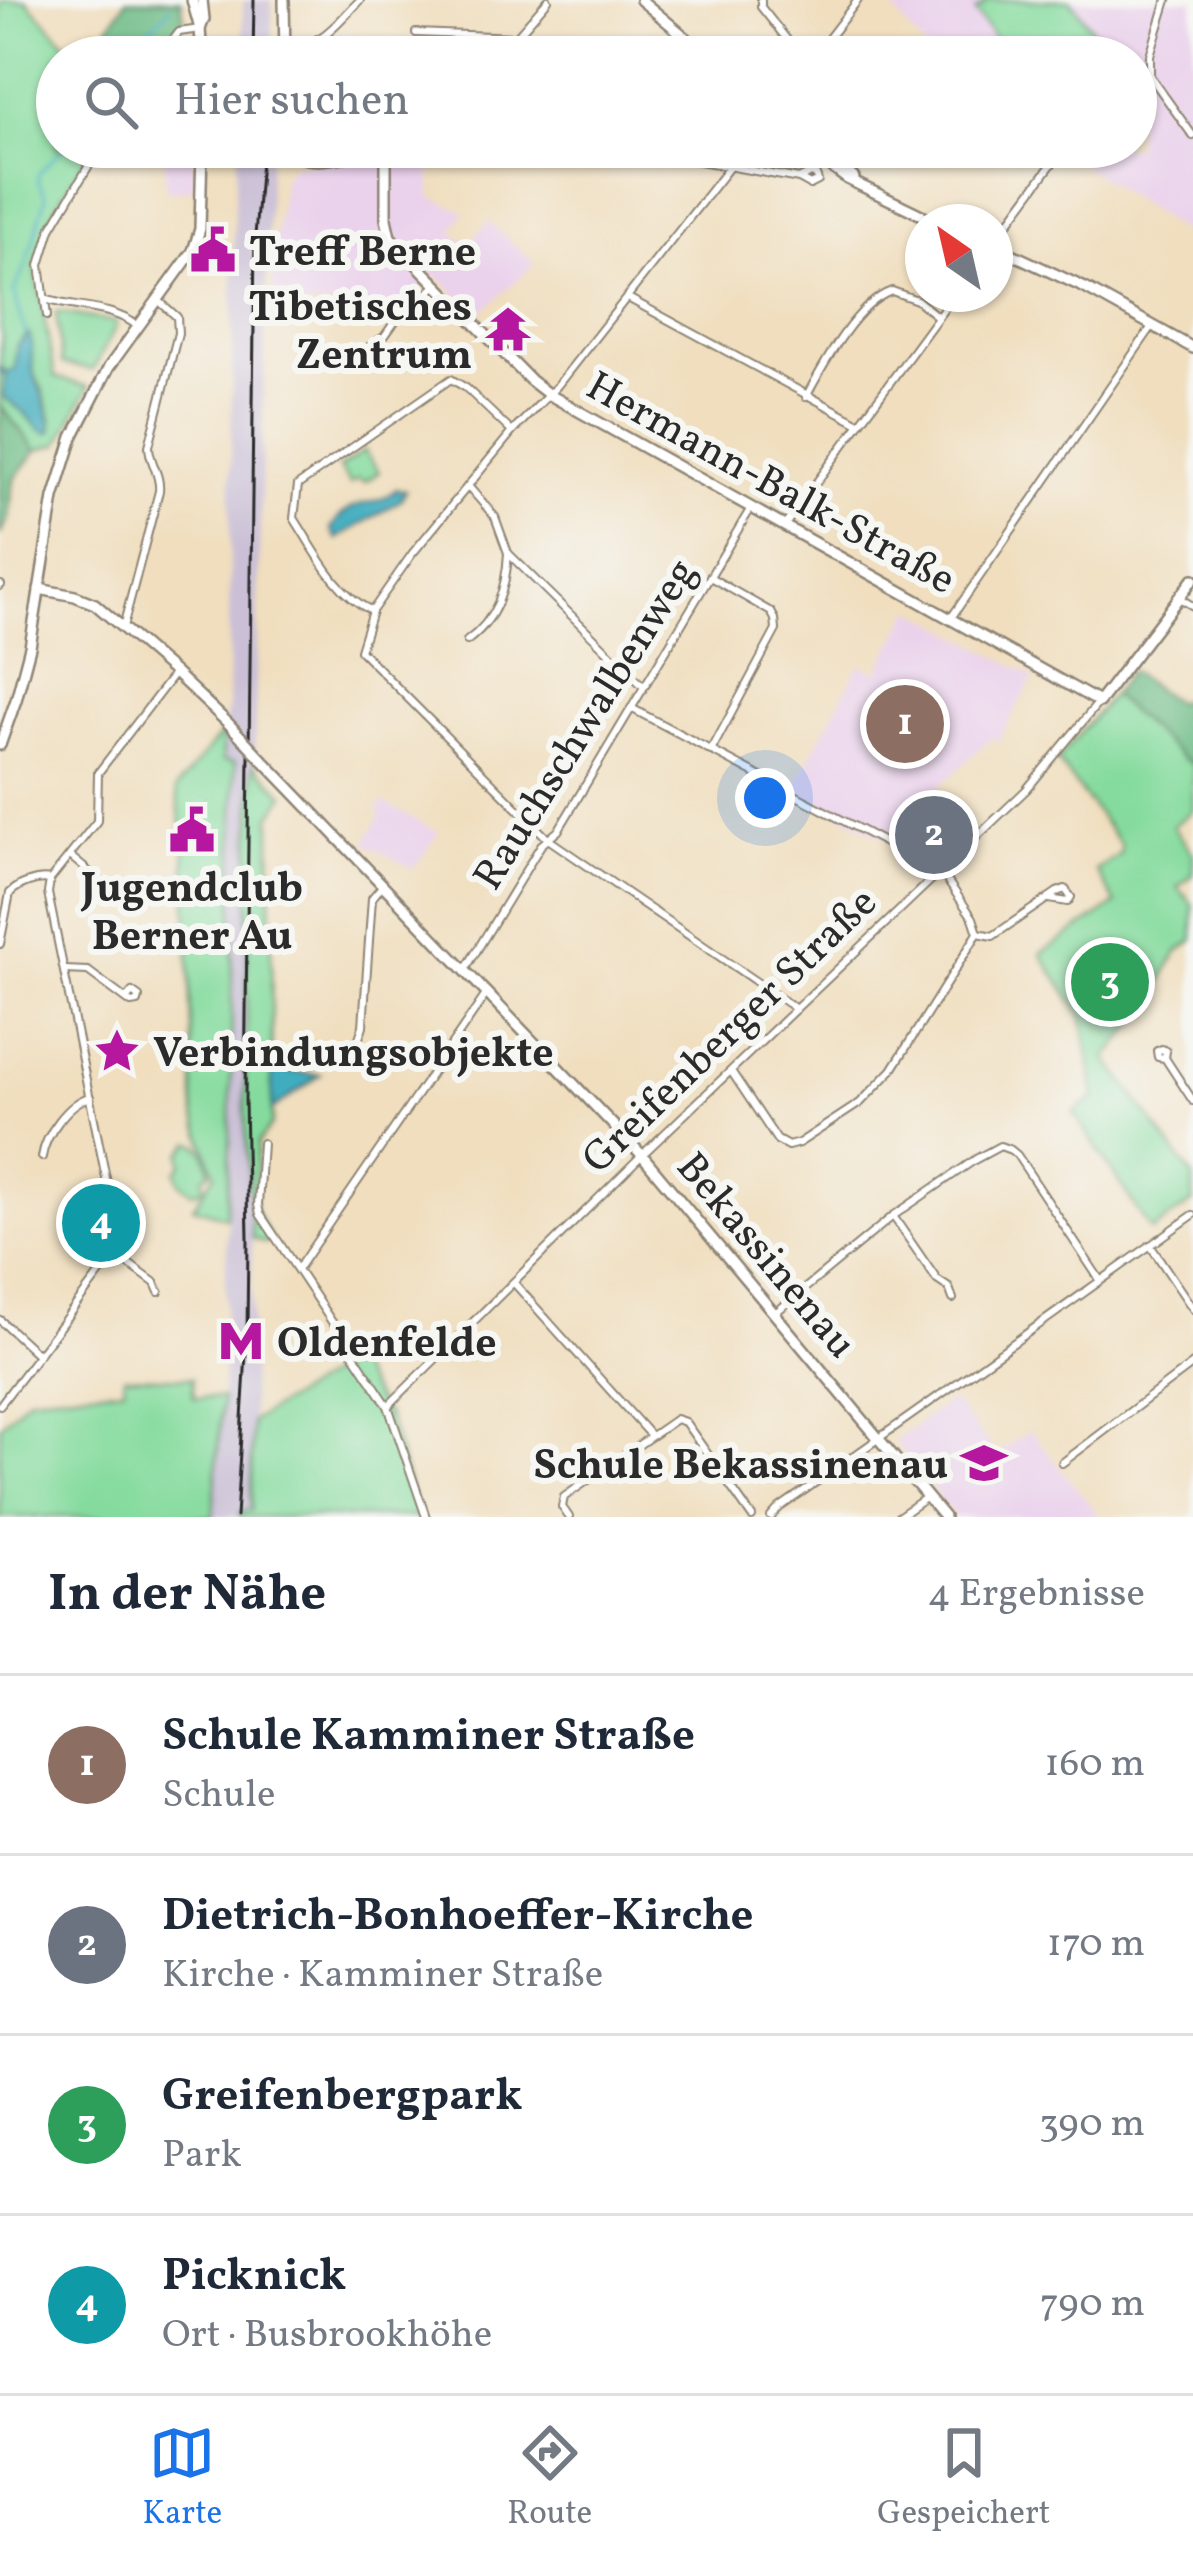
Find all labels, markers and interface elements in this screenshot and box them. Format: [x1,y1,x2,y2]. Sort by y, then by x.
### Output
search box [36,36,1157,168]
icon: search [78,69,144,135]
text: Hier suchen [174,71,409,134]
north arrow [905,204,1013,312]
public building icon: Treff Berne [188,225,238,275]
place label: Treff Berne [249,225,476,284]
place label: Tibetisches Zentrum [248,280,472,387]
temple icon: Tibetisches Zentrum [483,304,533,354]
street label: Hermann-Balk-Straße [575,359,965,611]
street label: Rauchschwalbenweg [461,548,713,903]
pin: 1 [866,679,944,769]
your location [735,768,795,828]
pin: 2 [895,790,973,880]
public building icon: Jugendclub Berner Au [167,805,217,855]
place label: Jugendclub Berner Au [80,861,303,968]
street label: Greifenberger Straße [571,876,892,1189]
pin: 3 [1071,937,1149,1027]
place icon: Verbindungsobjekte [92,1026,142,1076]
place label: Verbindungsobjekte [153,1026,554,1085]
street label: Bekassinenau [661,1141,869,1373]
pin: 4 [62,1178,140,1268]
metro station icon: Oldenfelde [216,1316,266,1366]
place label: Oldenfelde [277,1316,497,1375]
place label: Schule Bekassinenau [533,1438,948,1497]
school or university icon: Schule Bekassinenau [959,1438,1009,1488]
text: In der Nähe [48,1560,326,1631]
text: 4 Ergebnisse [927,1568,1145,1622]
text: Schule Kamminer Straße [162,1706,695,1769]
text: 1 [79,1738,95,1792]
text: 160 m [1044,1738,1145,1792]
text: Schule [162,1769,275,1823]
text: Dietrich-Bonhoeffer-Kirche [162,1886,754,1949]
text: 2 [77,1918,97,1972]
text: 170 m [1047,1918,1145,1972]
text: Kirche · Kamminer Straße [162,1949,603,2003]
text: Greifenbergpark [162,2066,522,2129]
text: 3 [77,2098,97,2152]
text: 390 m [1039,2098,1145,2152]
text: Park [162,2129,242,2183]
text: Picknick [162,2246,346,2309]
text: 4 [75,2278,99,2332]
text: 790 m [1040,2278,1145,2332]
text: Ort · Busbrookhöhe [162,2309,492,2363]
tab: Karte [143,2420,222,2538]
tab: Route [507,2420,592,2538]
tab: Gespeichert [877,2420,1050,2538]

